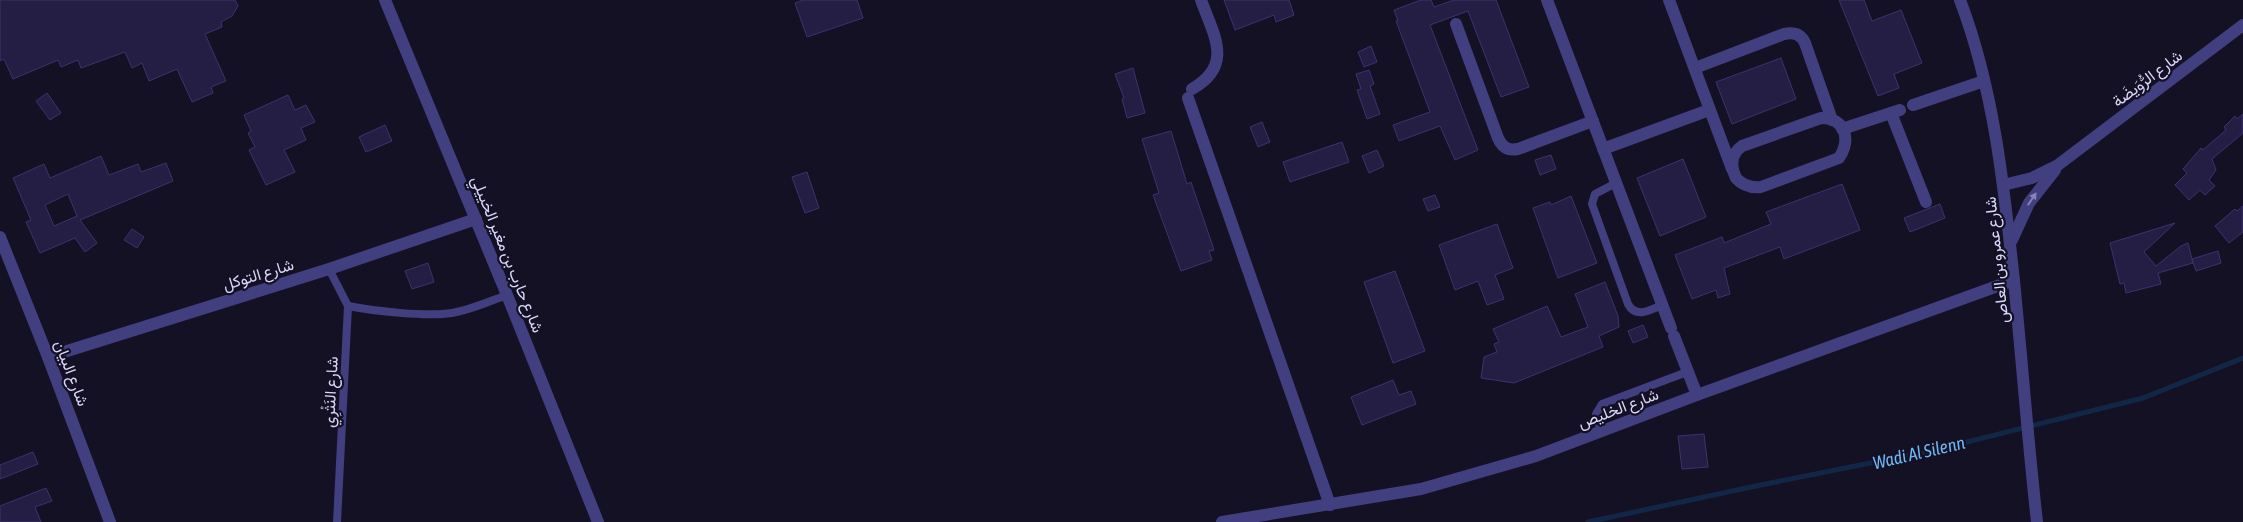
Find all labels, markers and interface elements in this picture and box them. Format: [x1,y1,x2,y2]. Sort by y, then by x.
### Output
street label: شارع الرُّوَيضَة [2109,46,2187,112]
street label: شارع حارب بن مغير الخييلي [464,173,548,337]
one-way arrow [2027,192,2037,205]
street label: شارع عمرو بن العاص [1980,195,2015,324]
street label: شارع التوكل [220,255,297,296]
street label: شارع البيان [48,338,93,410]
street label: شارع النَثْرِي [319,356,346,428]
street label: شارع الخليص [1575,384,1662,434]
water label: Wadi Al Silenn [1871,432,1967,473]

